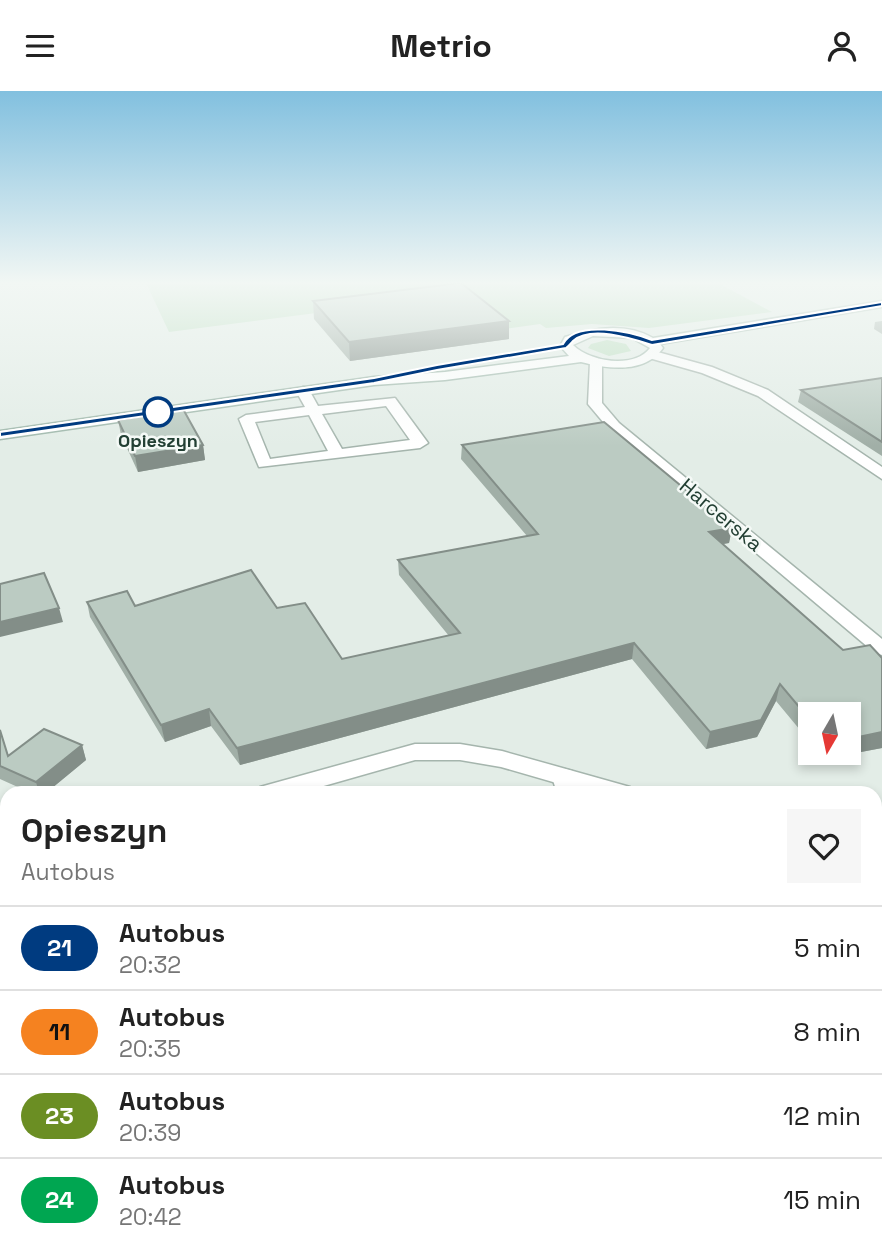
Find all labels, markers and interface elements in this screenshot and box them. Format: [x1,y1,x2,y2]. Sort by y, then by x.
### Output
text: Metrio [390,26,492,66]
icon: menu [21,27,59,65]
icon: person [823,27,861,65]
marker: Opieszyn [143,397,173,427]
place label: Opieszyn [118,429,198,452]
street label: Harcerska [674,472,768,557]
north arrow [798,702,861,765]
map controls [798,702,861,765]
button: heart [787,809,861,883]
text: Opieszyn [21,810,167,852]
text: Autobus [21,857,115,887]
text: Autobus [119,916,225,950]
text: 5 min [794,931,861,965]
text: 21 [47,932,72,963]
text: 20:32 [119,950,181,980]
text: Autobus [119,1000,225,1034]
text: 8 min [793,1015,861,1049]
text: 11 [49,1016,70,1047]
text: 20:35 [119,1034,181,1064]
text: Autobus [119,1084,225,1118]
text: 12 min [783,1099,861,1133]
text: 23 [45,1100,74,1131]
text: 20:39 [119,1118,181,1148]
text: Autobus [119,1168,225,1202]
text: 15 min [783,1183,861,1217]
text: 24 [45,1184,74,1215]
text: 20:42 [119,1202,182,1232]

